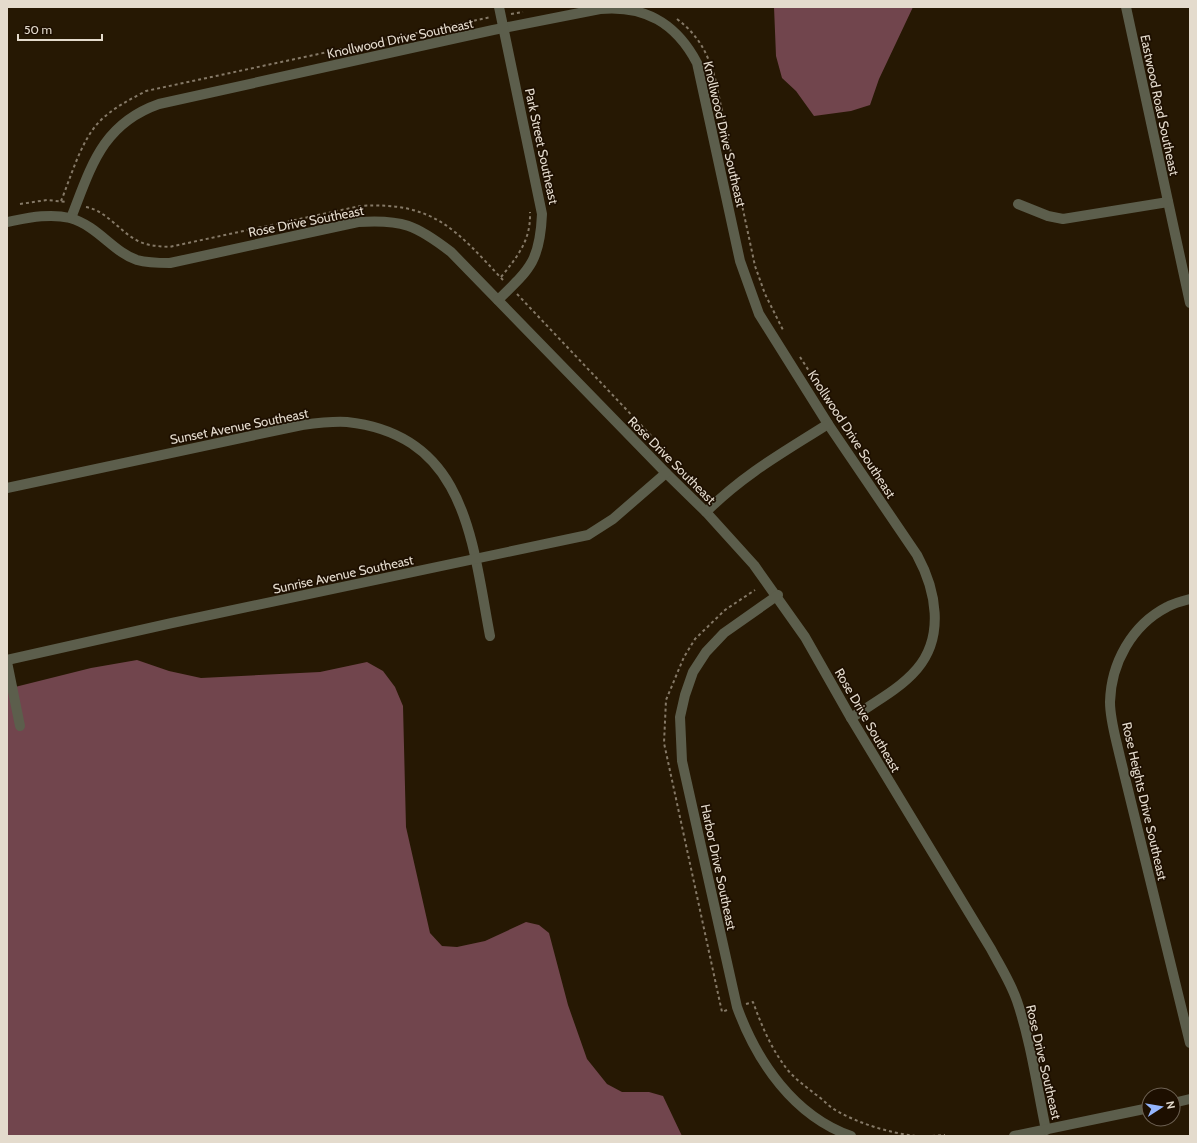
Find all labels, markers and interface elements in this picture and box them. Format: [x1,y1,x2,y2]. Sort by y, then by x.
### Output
street label: Knollwood Drive Southeast [325,15,475,61]
scale bar [18,16,102,42]
text: 50 m [24,22,52,37]
street label: Eastwood Road Southeast [1137,33,1183,178]
street label: Knollwood Drive Southeast [700,59,750,209]
street label: Park Street Southeast [522,86,562,206]
street label: Rose Drive Southeast [247,202,366,240]
street label: Knollwood Drive Southeast [805,367,900,502]
street label: Sunset Avenue Southeast [168,405,310,447]
street label: Rose Drive Southeast [625,413,720,508]
street label: Sunrise Avenue Southeast [271,551,415,597]
street label: Rose Drive Southeast [832,665,905,775]
street label: Rose Heights Drive Southeast [1119,720,1171,882]
street label: Harbor Drive Southeast [698,802,740,932]
street label: Rose Drive Southeast [1023,1003,1065,1122]
north arrow [1141,1087,1181,1127]
text: N [1163,1100,1178,1110]

